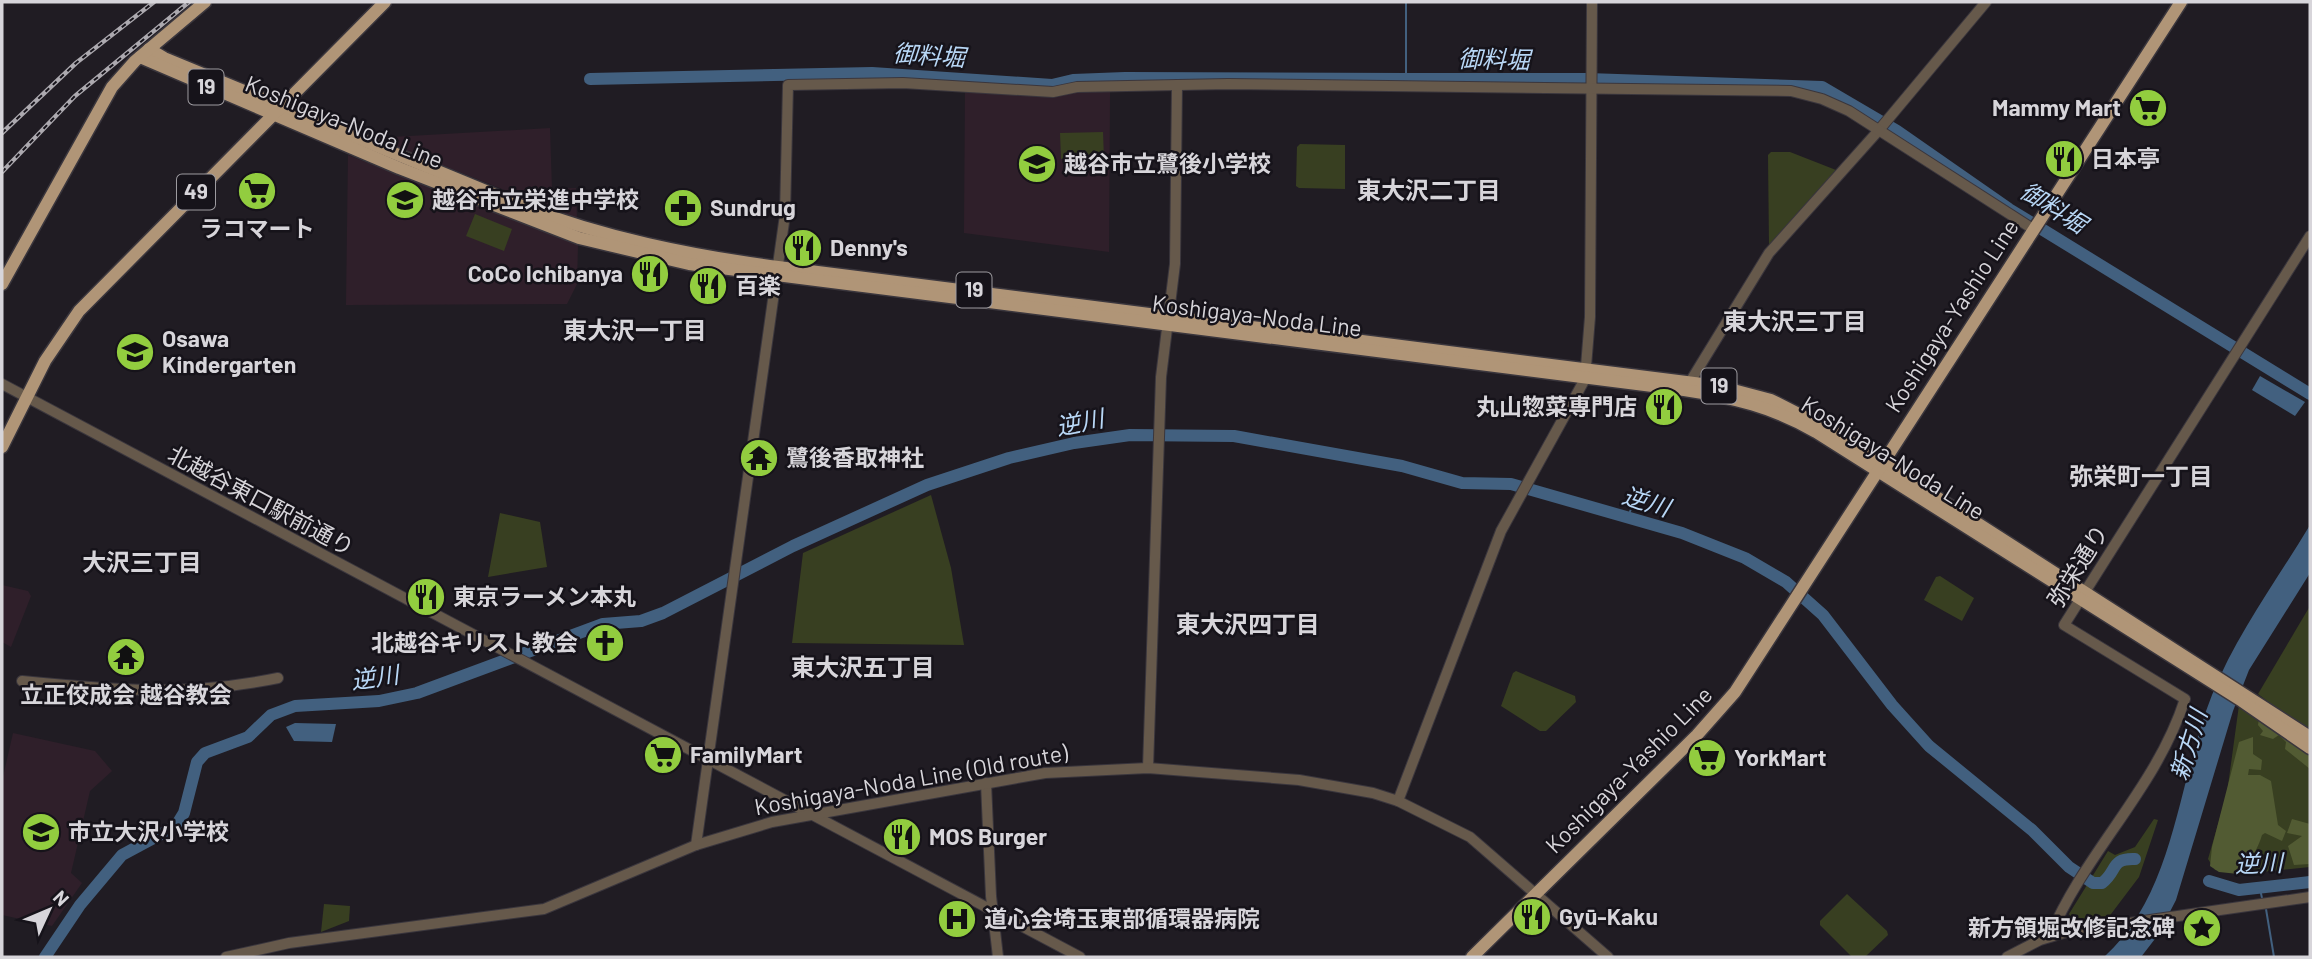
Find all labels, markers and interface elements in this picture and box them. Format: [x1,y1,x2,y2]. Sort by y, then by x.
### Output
water label: 御料堀 [892,38,970,72]
water label: 御料堀 [1458,43,1534,74]
street label: Koshigaya-Noda Line [241,69,447,174]
road number: 19 [188,70,224,104]
supermarket icon: Mammy Mart [2127,87,2169,129]
place label: Mammy Mart [1992,93,2121,121]
restaurant icon: 日本亭 [2043,138,2085,180]
school or university icon: 越谷市立鷺後小学校 [1016,143,1058,185]
place label: 日本亭 [2091,144,2160,172]
place label: 越谷市立鷺後小学校 [1064,149,1271,177]
supermarket icon: ラコマート [236,170,278,212]
road number: 49 [177,174,215,210]
district label: 東大沢二丁目 [1357,175,1501,204]
water label: 御料堀 [2016,175,2095,240]
school or university icon: 越谷市立栄進中学校 [384,179,426,221]
place label: 越谷市立栄進中学校 [432,185,639,213]
pharmacy icon: Sundrug [662,187,704,229]
place label: Sundrug [710,193,796,221]
place label: ラコマート [200,214,315,242]
street label: Koshigaya-Yashio Line [1878,214,2024,417]
restaurant icon: Denny's [782,227,824,269]
place label: Denny's [830,233,908,261]
restaurant icon: CoCo Ichibanya [629,253,671,295]
place label: CoCo Ichibanya [468,259,623,287]
restaurant icon: 百楽 [687,265,729,307]
place label: 百楽 [735,271,781,299]
road number: 19 [956,272,992,308]
street label: Koshigaya-Noda Line [1151,288,1364,342]
district label: 東大沢三丁目 [1723,306,1867,335]
district label: 東大沢一丁目 [563,315,707,344]
place label: Osawa Kindergarten [162,324,296,378]
school or university icon: Osawa Kindergarten [114,331,156,373]
road number: 19 [1702,368,1736,404]
restaurant icon: 丸山惣菜専門店 [1643,386,1685,428]
street label: Koshigaya-Noda Line [1797,389,1990,525]
place label: 丸山惣菜専門店 [1476,392,1637,420]
water label: 逆川 [1053,402,1109,440]
temple icon: 鷺後香取神社 [738,437,780,479]
street label: 北越谷東口駅前通り [164,439,359,561]
place label: 鷺後香取神社 [786,443,924,471]
district label: 弥栄町一丁目 [2069,461,2213,490]
water label: 逆川 [1619,480,1676,522]
street label: 弥栄通り [2041,519,2113,612]
district label: 大沢三丁目 [82,547,202,576]
restaurant icon: 東京ラーメン本丸 [405,576,447,618]
place label: 東京ラーメン本丸 [453,582,636,610]
district label: 東大沢四丁目 [1176,609,1320,638]
church icon: 北越谷キリスト教会 [584,622,626,664]
place label: 北越谷キリスト教会 [371,628,578,656]
temple icon: 立正佼成会 越谷教会 [105,636,147,678]
district label: 東大沢五丁目 [791,652,935,681]
water label: 逆川 [349,658,404,694]
place label: 立正佼成会 越谷教会 [20,680,232,708]
street label: Koshigaya-Yashio Line [1539,680,1717,858]
water label: 新方川 [2163,703,2213,783]
supermarket icon: FamilyMart [642,734,684,776]
street label: Koshigaya-Noda Line (Old route) [752,737,1071,820]
supermarket icon: YorkMart [1686,737,1728,779]
place label: FamilyMart [690,740,802,768]
place label: YorkMart [1734,743,1827,771]
school or university icon: 市立大沢小学校 [20,811,62,853]
restaurant icon: MOS Burger [881,816,923,858]
place label: 市立大沢小学校 [68,817,229,845]
place label: MOS Burger [929,822,1047,850]
water label: 逆川 [2234,847,2286,878]
north arrow [14,875,84,945]
text: N [49,885,74,910]
restaurant icon: Gyū-Kaku [1511,896,1553,938]
hospital icon: 道心会埼玉東部循環器病院 [936,898,978,940]
place label: Gyū-Kaku [1559,902,1658,930]
place label: 道心会埼玉東部循環器病院 [984,904,1260,932]
place icon: 新方領堀改修記念碑 [2181,907,2223,949]
place label: 新方領堀改修記念碑 [1968,913,2175,941]

